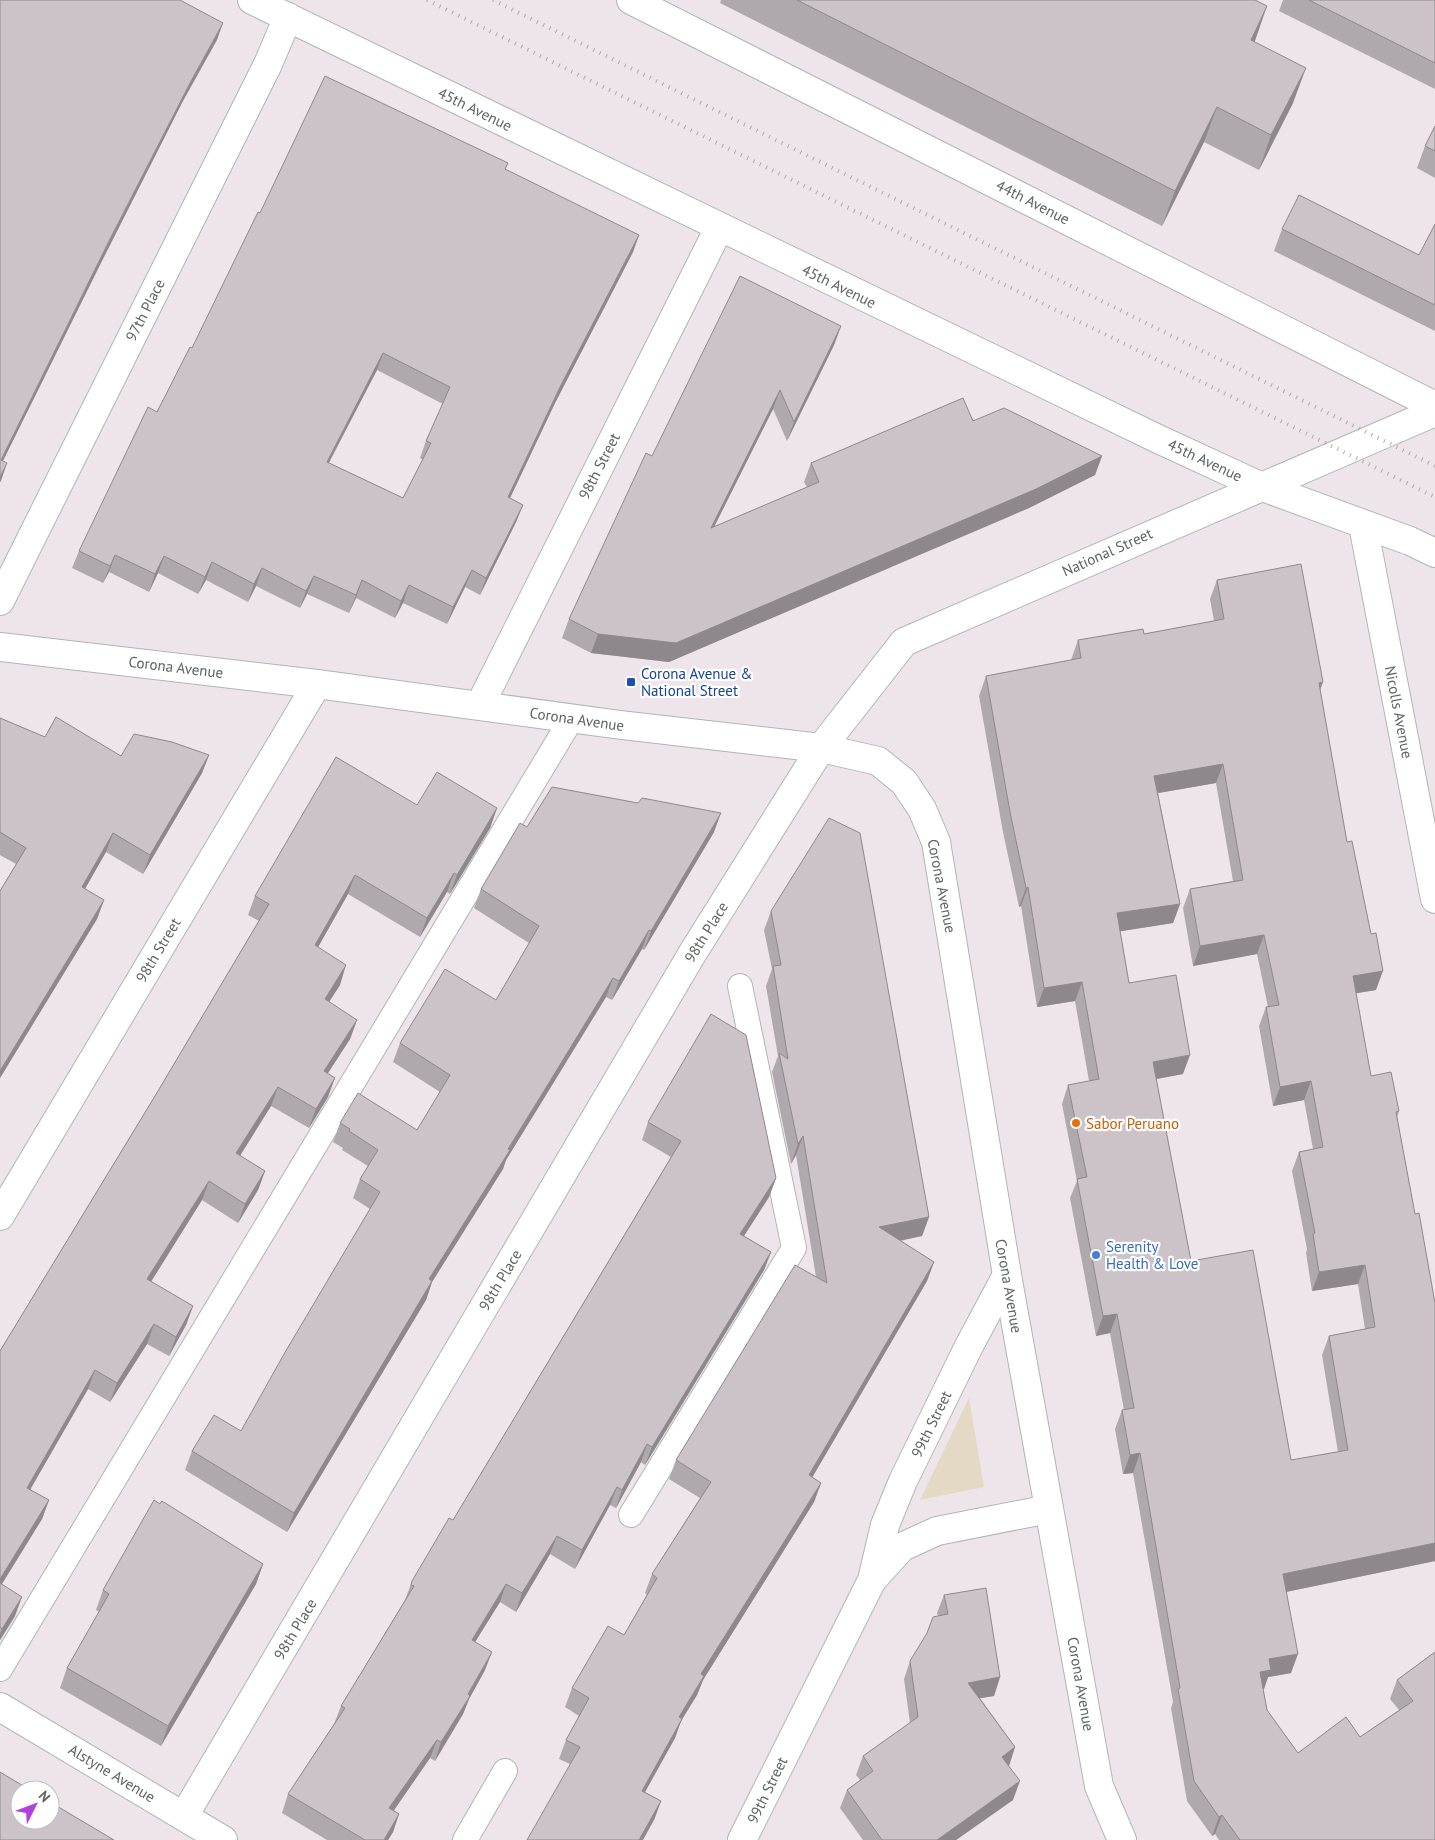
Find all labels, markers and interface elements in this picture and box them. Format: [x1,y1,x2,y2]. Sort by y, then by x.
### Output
street label: 45th Avenue [435,83,515,135]
street label: 44th Avenue [993,175,1073,229]
street label: 45th Avenue [799,260,879,312]
street label: 97th Place [121,276,169,344]
street label: 98th Street [574,430,624,502]
street label: 45th Avenue [1165,434,1245,486]
street label: National Street [1059,524,1155,580]
street label: Corona Avenue [128,652,224,682]
place label: Corona Avenue & National Street [641,664,752,700]
street label: Nicolls Avenue [1381,664,1417,760]
marker: Corona Avenue & National Street [625,676,637,688]
street label: Corona Avenue [529,703,625,735]
street label: Corona Avenue [924,837,960,935]
street label: 98th Place [680,898,732,966]
street label: 98th Street [131,914,185,986]
place label: Sabor Peruano [1086,1114,1179,1133]
marker: Sabor Peruano [1070,1117,1082,1129]
street label: Corona Avenue [991,1237,1027,1335]
place label: Serenity Health & Love [1106,1237,1198,1273]
street label: 98th Place [474,1246,526,1314]
marker: Serenity Health & Love [1090,1249,1102,1261]
street label: 99th Street [907,1387,955,1461]
street label: 98th Place [269,1595,321,1663]
street label: Corona Avenue [1063,1635,1099,1733]
street label: Alstyne Avenue [65,1740,159,1806]
street label: 99th Street [743,1753,791,1827]
north arrow [10,1780,60,1830]
text: N [35,1787,54,1806]

